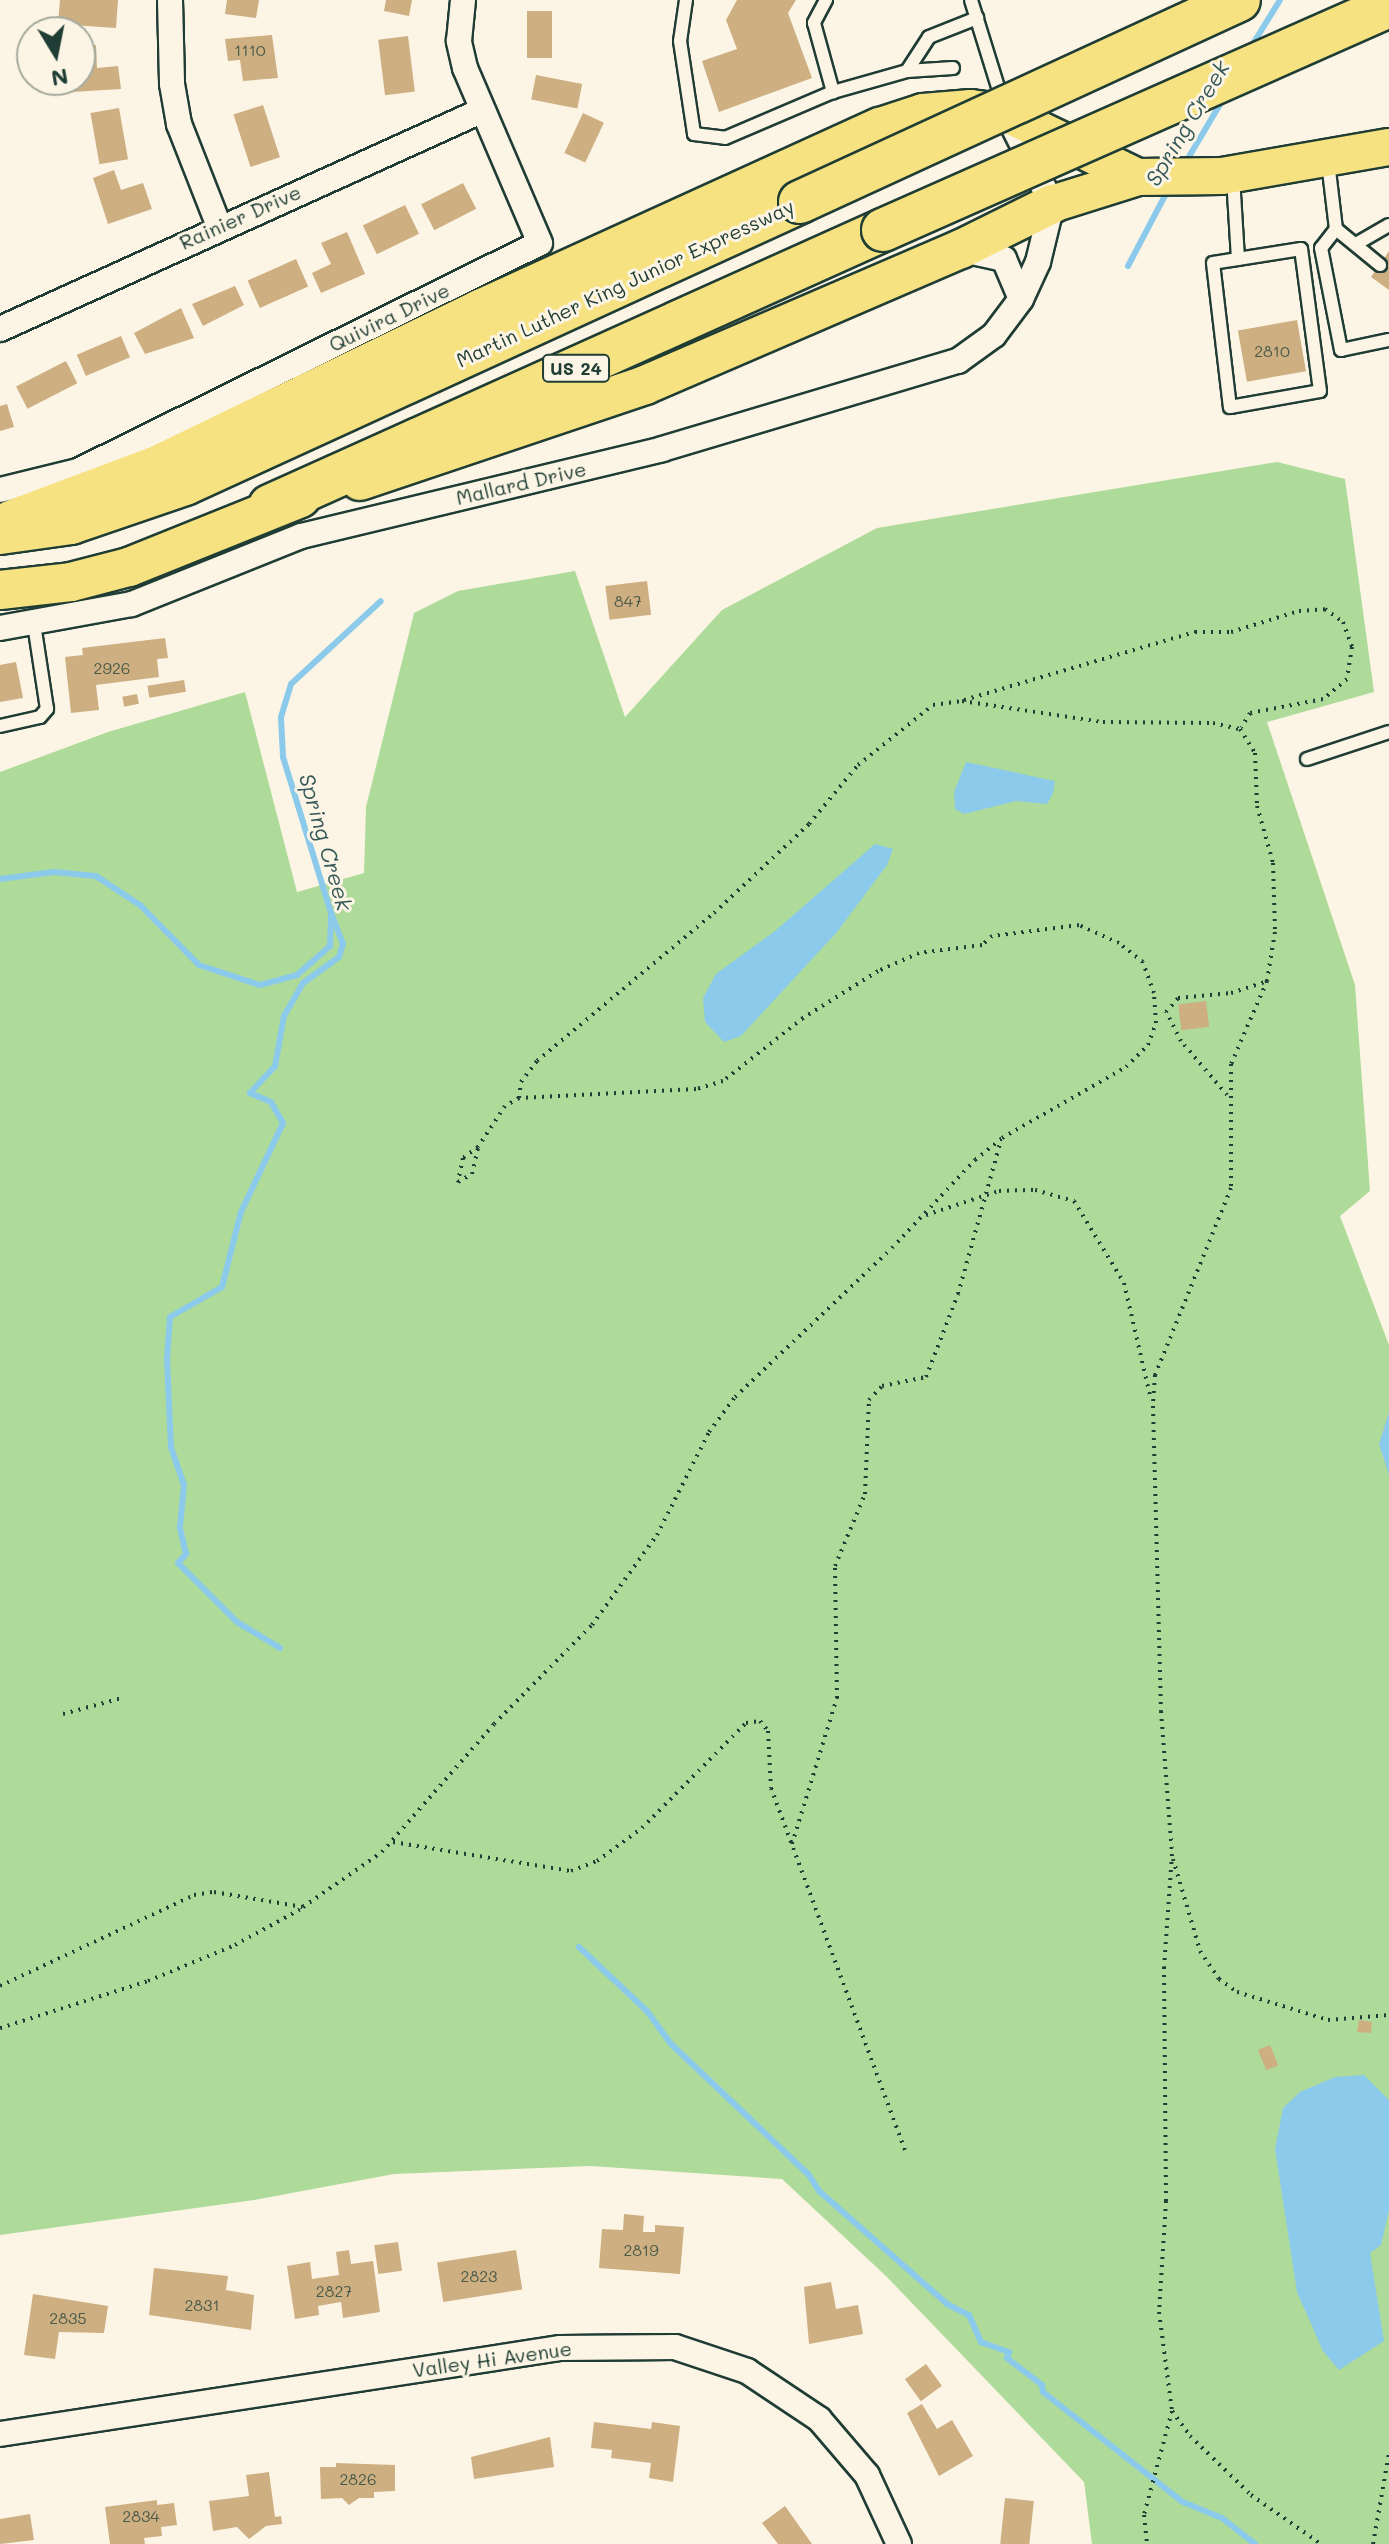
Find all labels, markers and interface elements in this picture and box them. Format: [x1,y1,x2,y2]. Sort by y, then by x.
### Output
north arrow [16,16,96,96]
house number: 1110 [234,40,266,60]
water label: Spring Creek [1139,56,1235,190]
text: N [49,62,71,94]
street label: Rainier Drive [176,180,304,254]
street label: Martin Luther King Junior Expressway [452,194,798,372]
street label: Quivira Drive [325,277,453,357]
house number: 2810 [1254,341,1290,361]
road number: US 24 [542,354,610,382]
street label: Mallard Drive [454,456,588,510]
house number: 847 [614,591,642,611]
house number: 2926 [94,658,130,678]
water label: Spring Creek [294,770,358,914]
house number: 2819 [623,2240,659,2260]
house number: 2823 [461,2266,497,2286]
house number: 2827 [316,2281,352,2301]
house number: 2831 [184,2295,220,2315]
house number: 2835 [49,2308,87,2328]
street label: Valley Hi Avenue [411,2336,573,2382]
house number: 2826 [339,2469,377,2489]
house number: 2834 [122,2506,160,2526]

